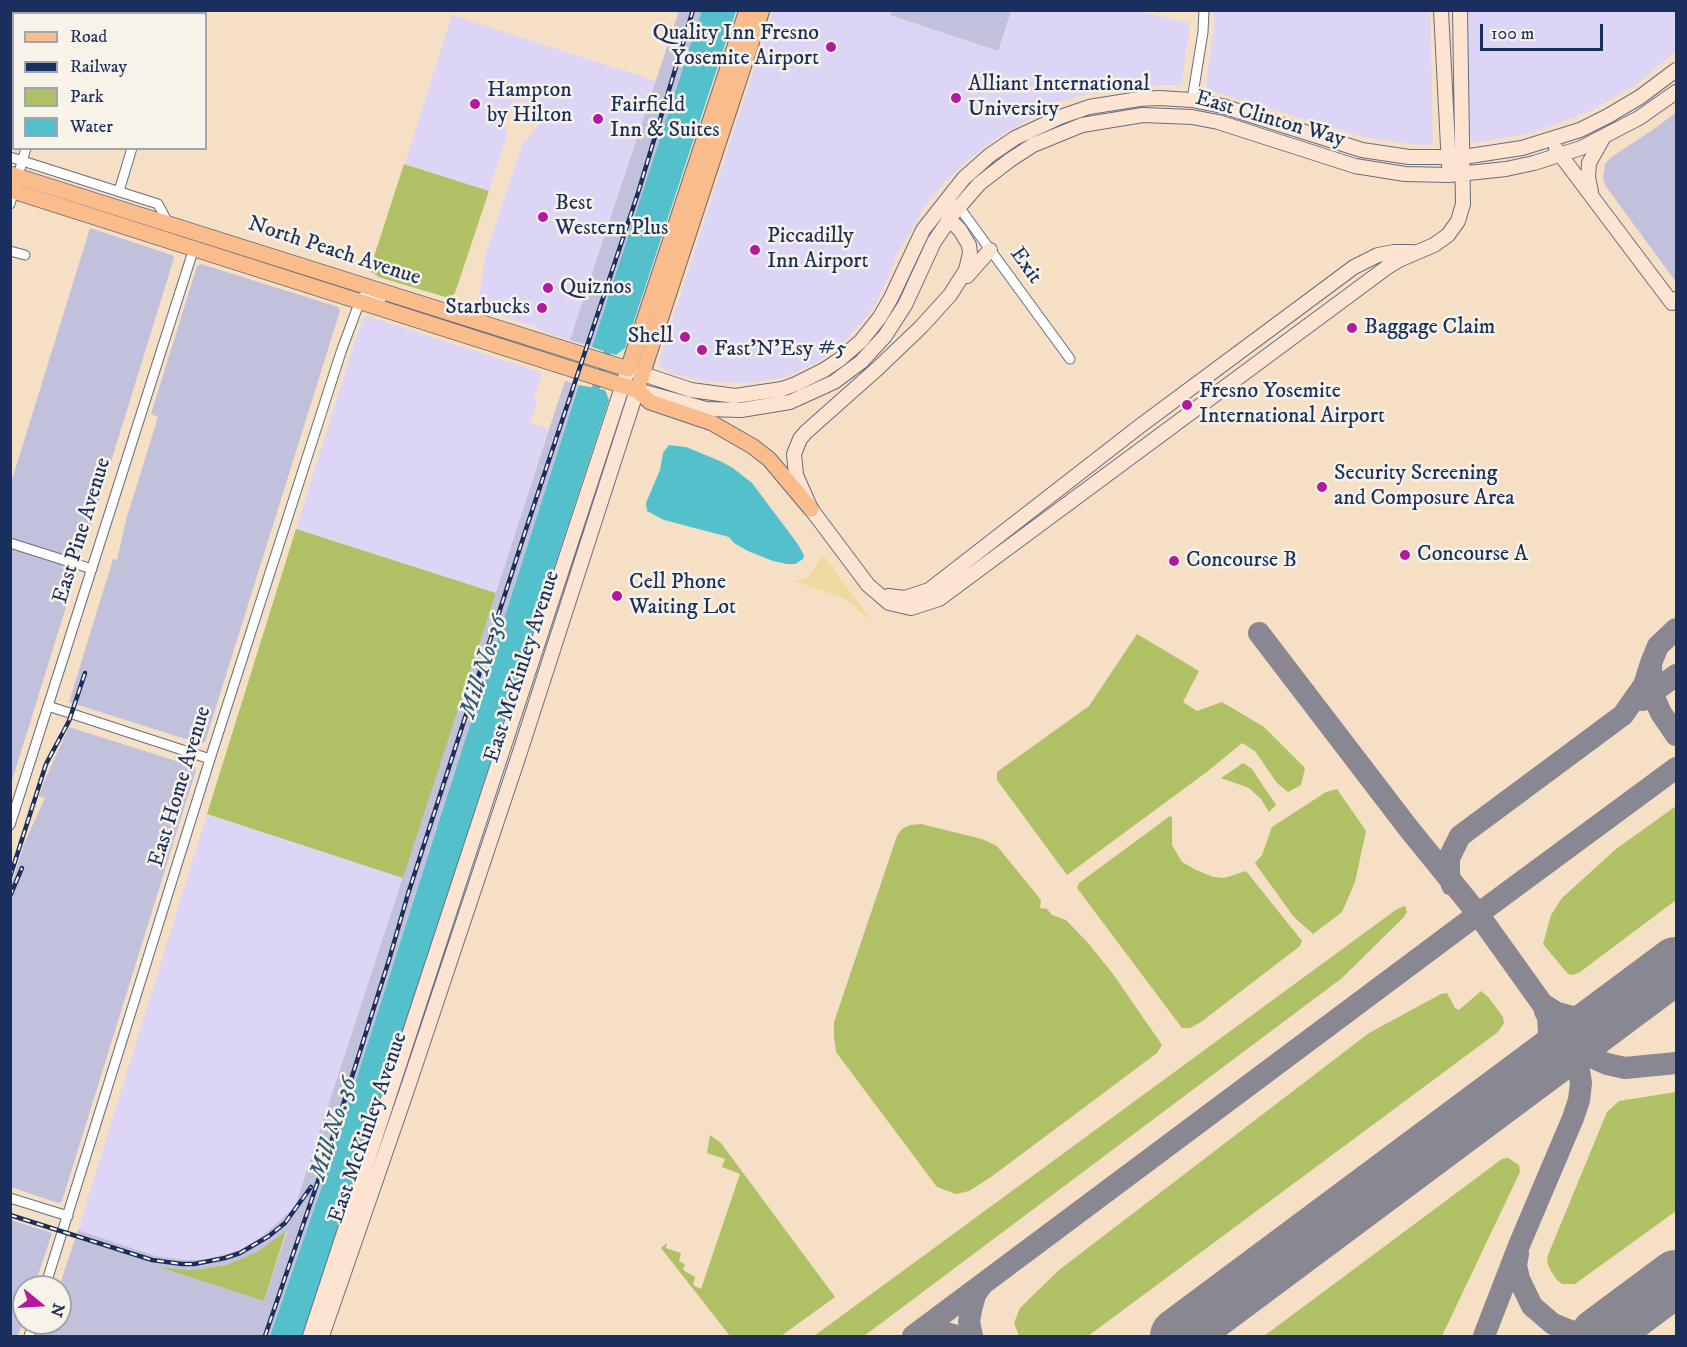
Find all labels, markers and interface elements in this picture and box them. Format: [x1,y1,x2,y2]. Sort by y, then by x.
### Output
legend [12,12,207,150]
scale bar [1483,12,1606,50]
place label: Quality Inn Fresno Yosemite Airport [652,21,819,72]
text: 100 m [1491,23,1534,45]
text: Road [70,26,107,48]
marker: Quality Inn Fresno Yosemite Airport [824,40,838,54]
text: Railway [70,56,127,78]
place label: Alliant International University [968,72,1150,124]
place label: Hampton by Hilton [487,78,572,130]
text: Park [70,86,104,108]
street label: East Clinton Way [1192,86,1348,154]
marker: Alliant International University [949,91,963,105]
place label: Fairfield Inn & Suites [610,93,720,144]
marker: Hampton by Hilton [468,97,482,111]
marker: Fairfield Inn & Suites [591,112,605,126]
text: Water [70,116,113,138]
place label: Best Western Plus [555,191,668,242]
marker: Best Western Plus [536,210,550,224]
street label: North Peach Avenue [244,212,424,292]
place label: Piccadilly Inn Airport [767,224,869,276]
street label: Exit [1003,242,1047,290]
marker: Piccadilly Inn Airport [748,243,762,257]
place label: Quiznos [560,275,632,301]
marker: Quiznos [541,281,555,295]
place label: Starbucks [445,295,530,321]
marker: Starbucks [535,301,549,315]
place label: Baggage Claim [1364,315,1495,341]
marker: Baggage Claim [1345,321,1359,335]
place label: Shell [628,324,673,350]
marker: Shell [678,330,692,344]
place label: Fast'N'Esy #5 [714,337,847,363]
marker: Fast'N'Esy #5 [695,343,709,357]
place label: Fresno Yosemite International Airport [1199,379,1385,430]
marker: Fresno Yosemite International Airport [1180,398,1194,412]
street label: East Pine Avenue [48,455,118,607]
place label: Security Screening and Composure Area [1334,461,1515,512]
marker: Security Screening and Composure Area [1315,480,1329,494]
place label: Concourse A [1417,542,1528,568]
place label: Concourse B [1186,548,1297,574]
marker: Concourse A [1398,548,1412,562]
marker: Concourse B [1167,554,1181,568]
street label: East McKinley Avenue [480,568,566,766]
place label: Cell Phone Waiting Lot [629,570,736,622]
marker: Cell Phone Waiting Lot [610,589,624,603]
water label: Mill No. 36 [455,612,515,722]
street label: East Home Avenue [144,703,218,871]
street label: East McKinley Avenue [324,1029,414,1227]
water label: Mill No. 36 [305,1074,365,1184]
north arrow [12,1275,72,1335]
text: N [46,1301,69,1319]

